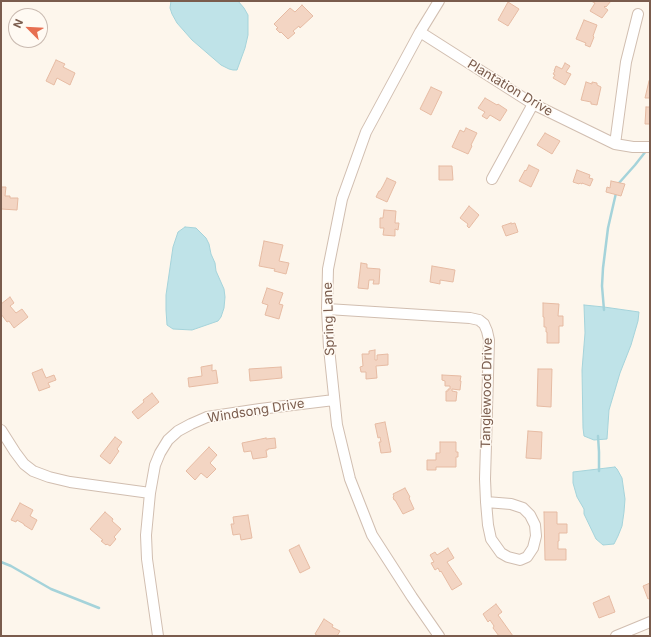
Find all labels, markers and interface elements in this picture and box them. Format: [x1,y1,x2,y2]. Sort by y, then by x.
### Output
north arrow [8,8,48,48]
text: N [10,17,26,30]
street label: Plantation Drive [464,56,556,120]
street label: Spring Lane [320,282,338,356]
street label: Tanglewood Drive [478,337,496,449]
street label: Windsong Drive [206,396,306,426]

